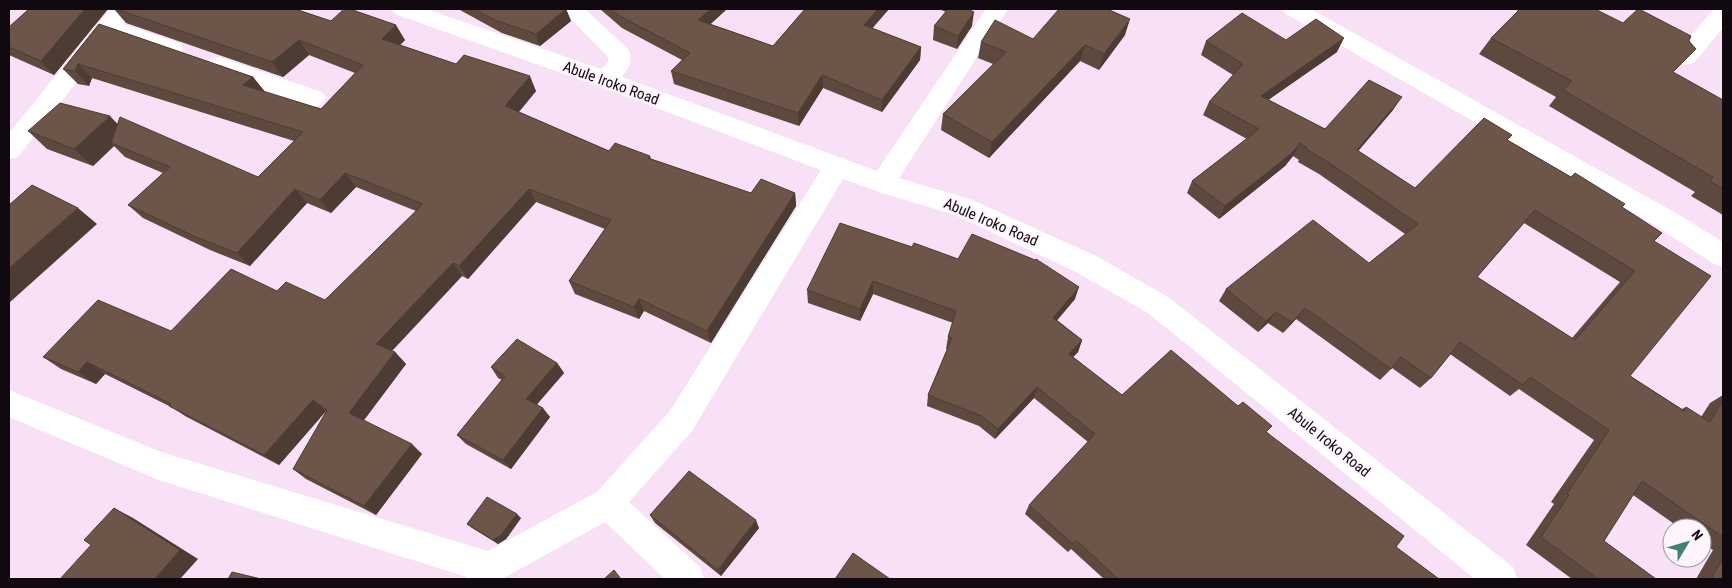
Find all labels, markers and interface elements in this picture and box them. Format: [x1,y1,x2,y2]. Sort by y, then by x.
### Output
street label: Abule Iroko Road [561,57,661,109]
street label: Abule Iroko Road [941,194,1041,250]
street label: Abule Iroko Road [1284,403,1374,481]
north arrow [1662,518,1712,568]
text: N [1688,527,1706,543]

